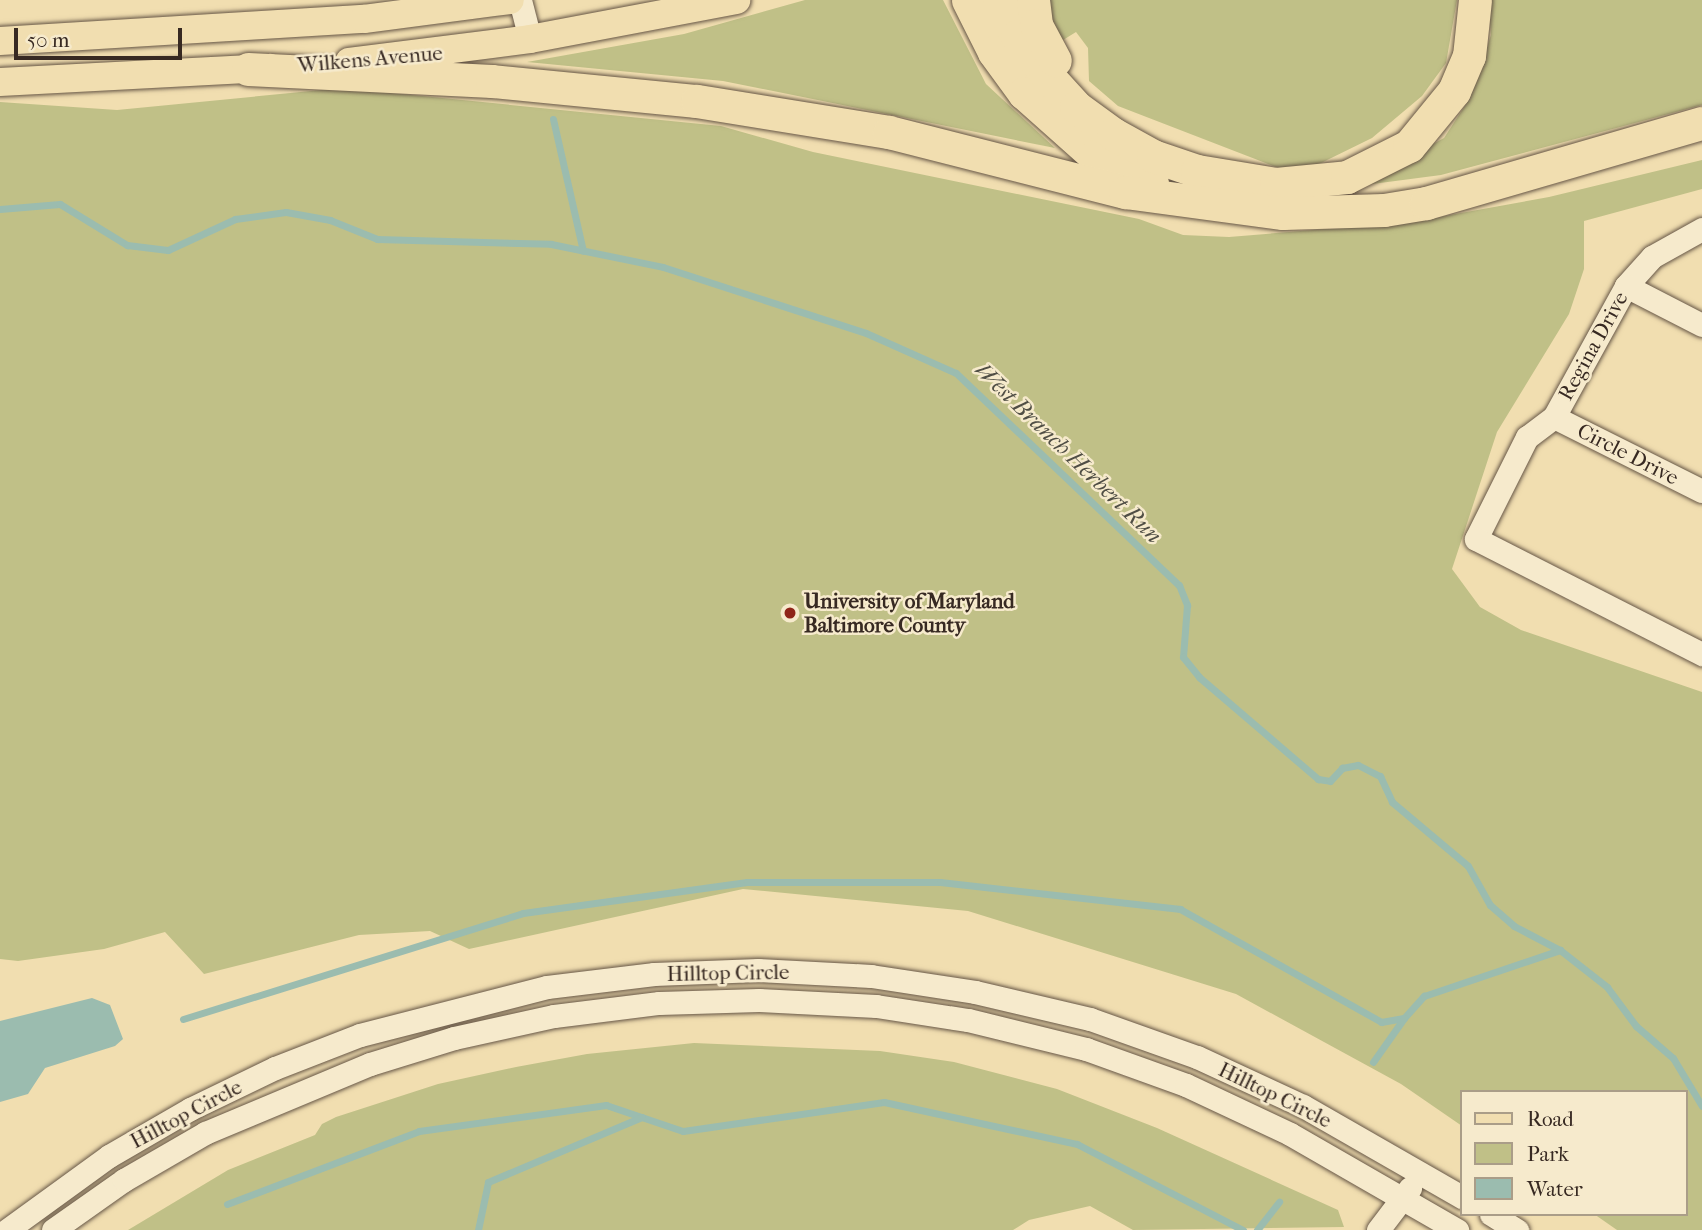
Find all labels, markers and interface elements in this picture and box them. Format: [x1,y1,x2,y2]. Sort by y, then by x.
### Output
scale bar [18,14,186,58]
text: 50 m [27,28,70,52]
street label: Wilkens Avenue [296,40,444,78]
street label: Regina Drive [1553,287,1633,405]
water label: West Branch Herbert Run [969,357,1167,549]
street label: Circle Drive [1573,418,1683,490]
place label: University of Maryland Baltimore County [804,588,1015,638]
marker: University of Maryland Baltimore County [782,605,798,621]
street label: Hilltop Circle [666,959,790,987]
street label: Hilltop Circle [1214,1057,1336,1133]
street label: Hilltop Circle [126,1074,246,1154]
legend [1460,1090,1688,1216]
text: Road [1527,1107,1574,1131]
text: Park [1527,1142,1569,1166]
text: Water [1527,1177,1583,1201]

